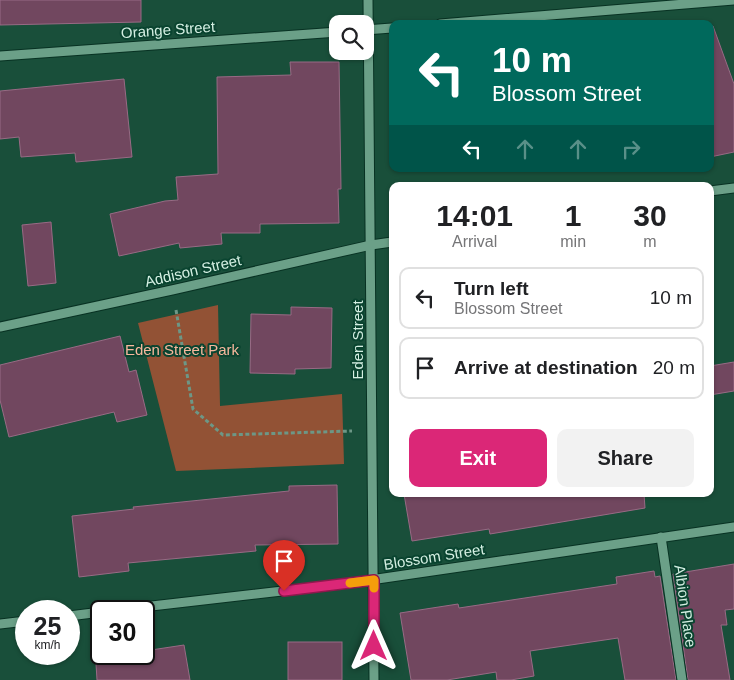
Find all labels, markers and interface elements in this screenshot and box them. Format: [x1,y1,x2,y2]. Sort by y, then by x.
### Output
map controls [329,15,374,60]
button: search [329,15,374,60]
street label: Orange Street [120,18,216,41]
icon: left [409,40,474,105]
text: 10 m [492,40,572,79]
text: Blossom Street [492,81,641,106]
icon: left [458,135,486,163]
icon: ahead [511,135,539,163]
icon: ahead [564,135,592,163]
icon: right [617,135,645,163]
text: 14:01 [436,199,513,232]
text: 1 [565,199,582,232]
text: 30 [633,199,667,232]
text: Arrival [452,233,497,250]
text: min [560,233,586,250]
text: m [643,233,657,250]
street label: Addison Street [143,251,244,290]
text: Turn left [454,278,529,299]
icon: left [411,284,439,312]
text: 10 m [650,287,692,308]
street label: Eden Street [349,300,366,380]
text: Blossom Street [454,300,562,317]
park label: Eden Street Park [125,341,240,358]
icon: arrive [411,354,439,382]
text: Arrive at destination [454,357,638,378]
text: 20 m [653,357,695,378]
button: Exit [409,429,547,487]
button: Share [557,429,694,487]
pin [263,540,305,591]
street label: Blossom Street [382,540,486,573]
icon: arrive [270,547,298,575]
street label: Albion Place [671,563,700,648]
speed limit sign: 30 [90,600,155,665]
text: 25 [34,612,61,640]
position arrow [347,619,399,671]
text: km/h [34,638,61,652]

